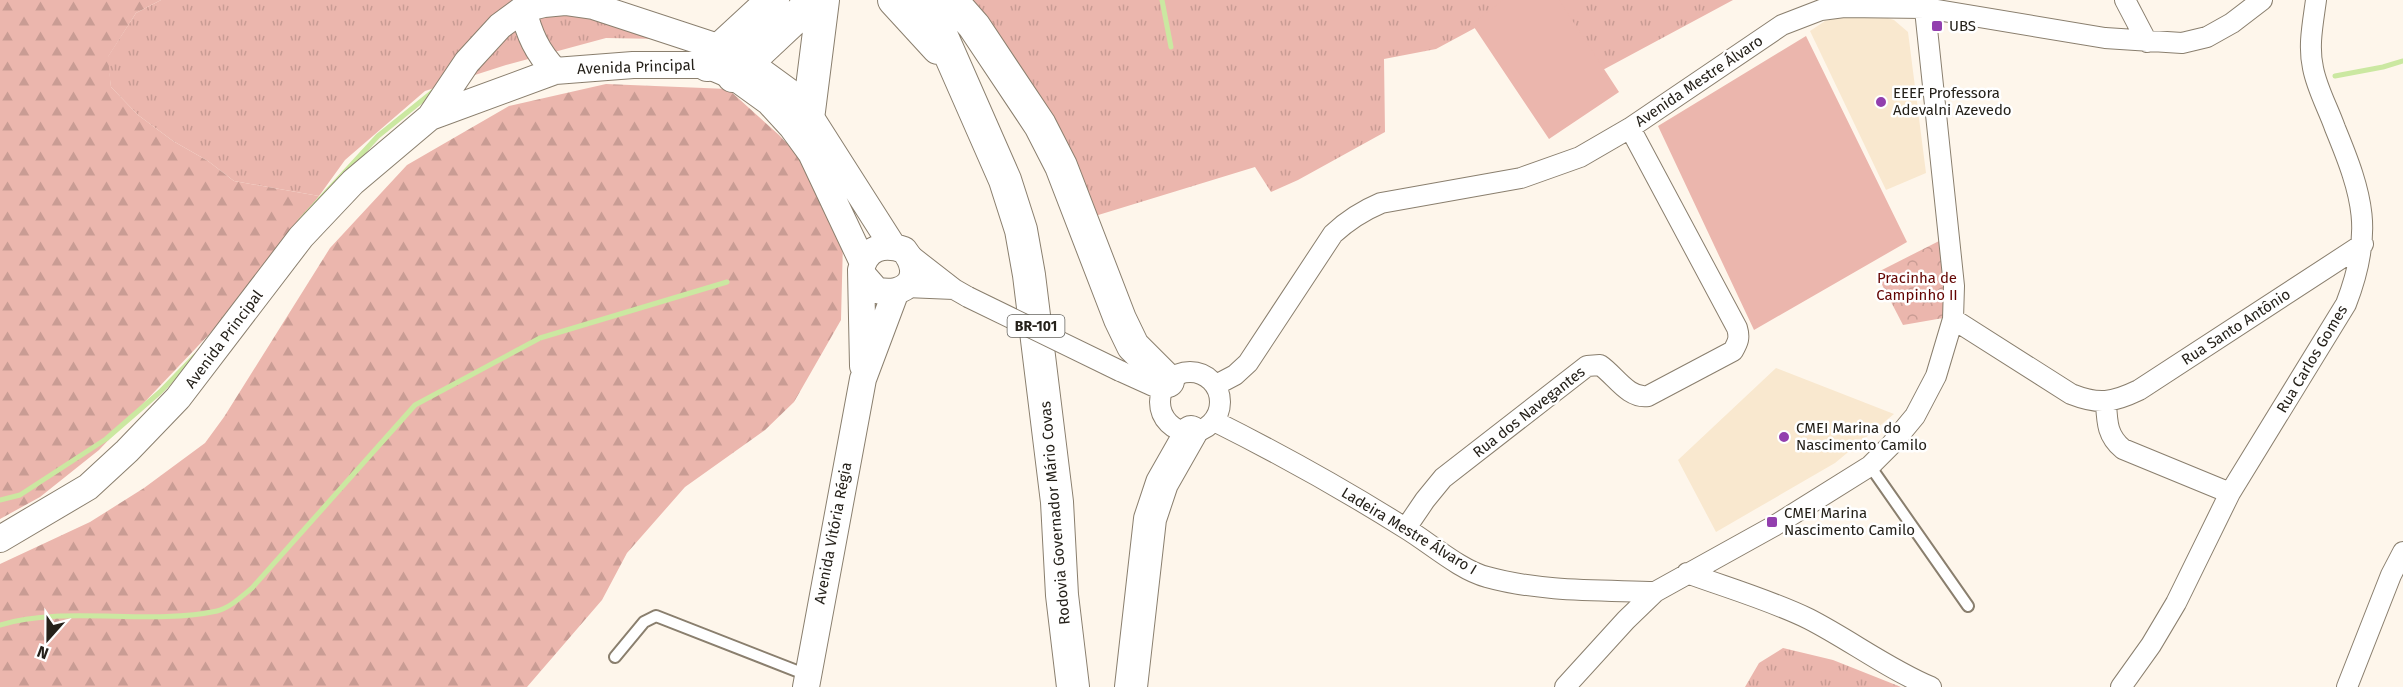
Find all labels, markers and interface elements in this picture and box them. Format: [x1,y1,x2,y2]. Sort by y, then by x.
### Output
place label: UBS [1949,17,1976,35]
marker: UBS [1930,19,1944,33]
street label: Avenida Mestre Álvaro [1632,32,1766,130]
street label: Avenida Principal [577,56,696,78]
place label: EEEF Professora Adevalni Azevedo [1893,84,2012,119]
marker: EEEF Professora Adevalni Azevedo [1874,95,1888,109]
park label: Pracinha de Campinho II [1876,269,1958,304]
street label: Rua Santo Antônio [2178,285,2294,369]
street label: Avenida Principal [181,286,267,392]
street label: Rua Carlos Gomes [2273,302,2351,416]
road number: BR-101 [1008,315,1064,337]
street label: Rua dos Navegantes [1469,363,1589,461]
street label: Rodovia Governador Mário Covas [1036,400,1074,626]
place label: CMEI Marina do Nascimento Camilo [1796,419,1927,454]
marker: CMEI Marina do Nascimento Camilo [1777,430,1791,444]
street label: Avenida Vitória Régia [810,461,856,605]
street label: Ladeira Mestre Álvaro I [1338,483,1480,579]
place label: CMEI Marina Nascimento Camilo [1784,504,1915,539]
marker: CMEI Marina Nascimento Camilo [1765,515,1779,529]
north arrow [18,609,78,669]
text: N [34,642,51,663]

